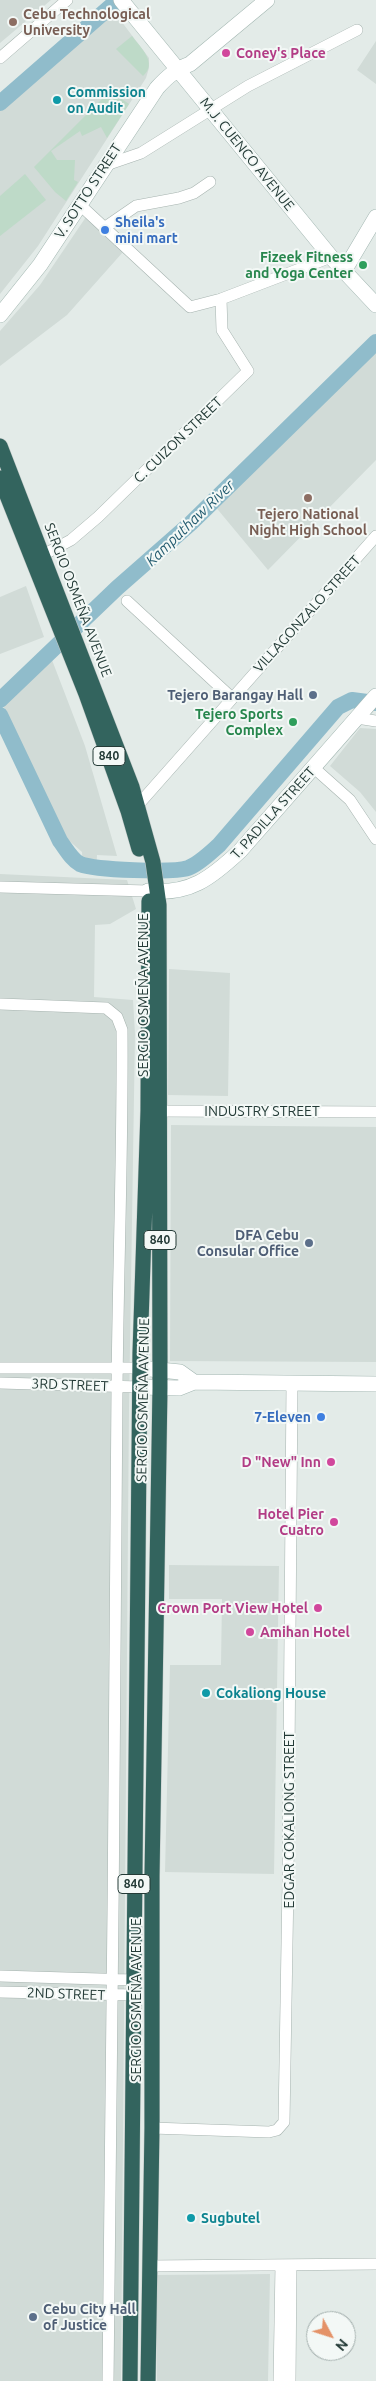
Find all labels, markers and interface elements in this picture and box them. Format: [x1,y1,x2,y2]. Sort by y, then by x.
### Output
place label: Cebu Technological University [23,6,150,38]
marker: Cebu Technological University [7,16,19,28]
place label: Coney's Place [236,45,326,61]
marker: Coney's Place [220,47,232,59]
place label: Commission on Audit [67,84,146,116]
marker: Commission on Audit [51,94,63,106]
street label: M.J. CUENCO AVENUE [196,94,298,214]
street label: V. SOTTO STREET [51,140,125,242]
place label: Sheila's mini mart [115,214,178,246]
marker: Sheila's mini mart [99,224,111,236]
place label: Fizeek Fitness and Yoga Center [245,249,353,282]
marker: Fizeek Fitness and Yoga Center [357,259,369,271]
street label: C. CUIZON STREET [130,394,226,486]
water label: Kamputhaw River [142,476,238,570]
marker: Tejero National Night High School [302,492,314,504]
place label: Tejero National Night High School [249,506,367,538]
street label: SERGIO OSMEÑA AVENUE [41,521,115,679]
street label: VILLAGONZALO STREET [250,552,364,676]
place label: Tejero Barangay Hall [167,687,303,703]
marker: Tejero Barangay Hall [307,689,319,701]
place label: Tejero Sports Complex [195,706,283,739]
marker: Tejero Sports Complex [287,716,299,728]
road number: 840 [93,746,125,766]
street label: T. PADILLA STREET [227,763,319,863]
street label: SERGIO OSMEÑA AVENUE [135,913,151,1077]
street label: INDUSTRY STREET [204,1103,320,1119]
place label: DFA Cebu Consular Office [197,1227,299,1260]
road number: 840 [144,1230,176,1250]
marker: DFA Cebu Consular Office [303,1237,315,1249]
street label: SERGIO OSMEÑA AVENUE [133,1318,153,1482]
street label: 3RD STREET [31,1375,109,1395]
place label: 7-Eleven [254,1409,311,1425]
marker: 7-Eleven [315,1411,327,1423]
place label: D "New" Inn [242,1454,321,1470]
marker: D "New" Inn [325,1456,337,1468]
place label: Hotel Pier Cuatro [257,1506,324,1538]
marker: Hotel Pier Cuatro [328,1516,340,1528]
place label: Crown Port View Hotel [157,1600,308,1616]
marker: Crown Port View Hotel [312,1602,324,1614]
place label: Amihan Hotel [260,1624,350,1640]
marker: Amihan Hotel [244,1626,256,1638]
place label: Cokaliong House [216,1685,326,1701]
marker: Cokaliong House [200,1687,212,1699]
street label: EDGAR COKALIONG STREET [281,1732,297,1908]
road number: 840 [118,1875,150,1894]
street label: SERGIO OSMEÑA AVENUE [128,1918,144,2082]
street label: 2ND STREET [27,1984,105,2004]
place label: Sugbutel [201,2210,260,2226]
marker: Sugbutel [185,2212,197,2224]
place label: Cebu City Hall of Justice [43,2301,136,2334]
marker: Cebu City Hall of Justice [27,2311,39,2323]
north arrow [306,2311,356,2361]
text: N [332,2336,351,2354]

